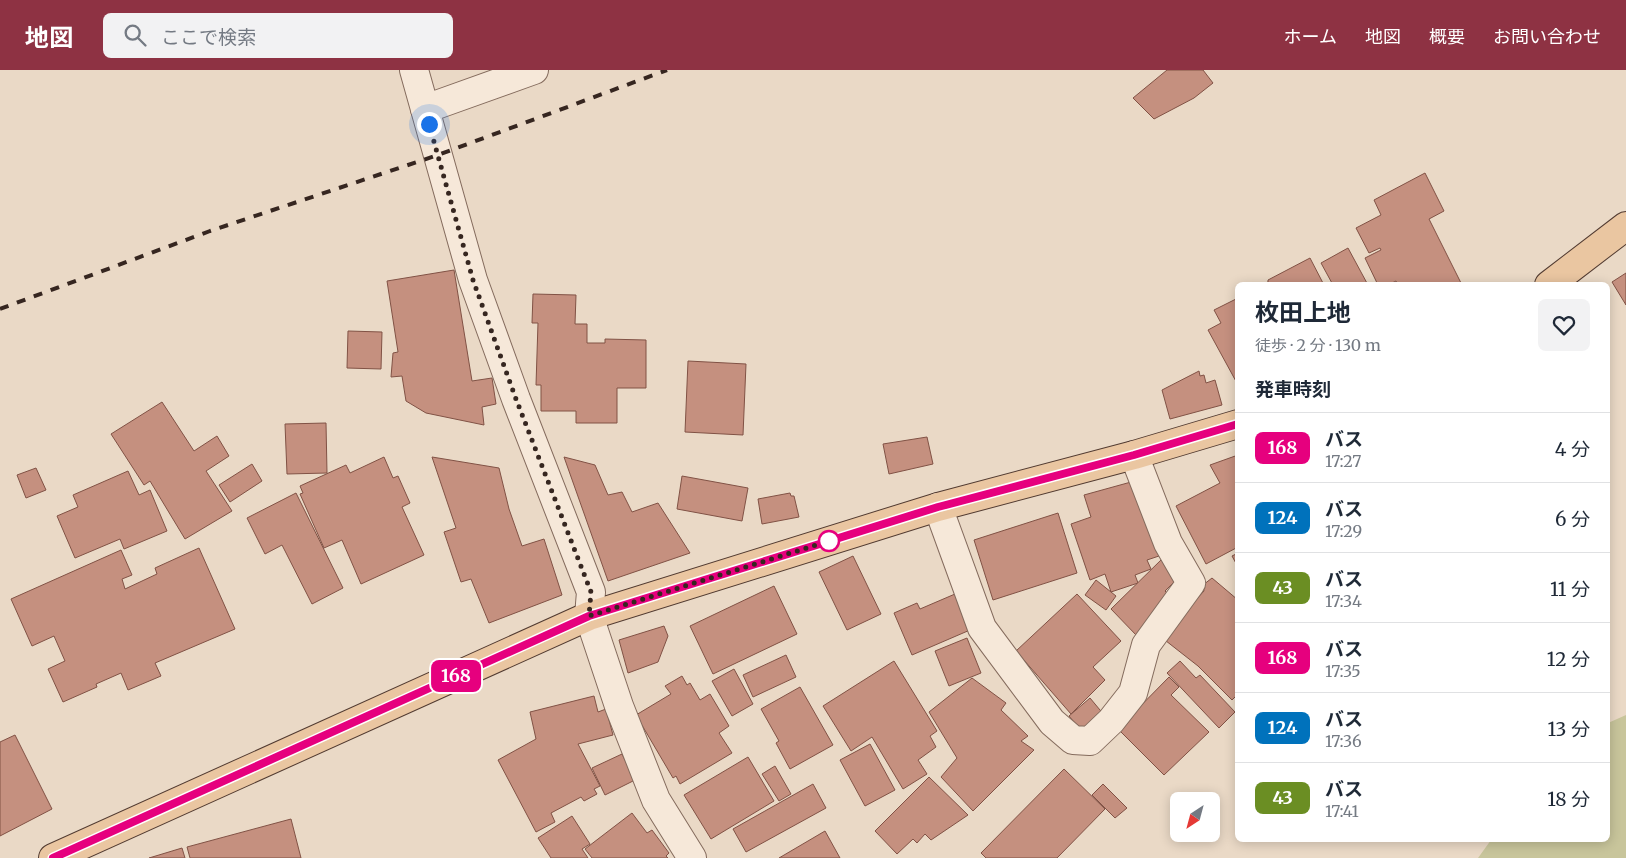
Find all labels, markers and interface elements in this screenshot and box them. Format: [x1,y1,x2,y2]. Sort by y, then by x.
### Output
search box [103,13,453,58]
icon: search [121,21,149,49]
text: 地図 [25,22,73,53]
text: ここで検索 [161,25,256,49]
text: ホーム [1284,25,1337,48]
text: 地図 [1365,25,1401,48]
text: 概要 [1429,25,1465,48]
text: お問い合わせ [1493,25,1601,48]
your location [417,112,442,137]
text: 枚田上地 [1255,297,1351,328]
button: heart [1538,299,1590,351]
text: 徒歩 · 2 分 · 130 m [1255,335,1381,355]
text: 発車時刻 [1255,377,1331,401]
text: バス [1325,427,1363,451]
text: 168 [1268,436,1297,459]
text: 4 分 [1555,437,1590,461]
text: 17:27 [1325,451,1361,471]
text: バス [1325,497,1363,521]
text: 124 [1268,506,1297,529]
text: 6 分 [1555,507,1590,531]
text: 17:29 [1325,521,1362,541]
unlabelled marker [818,530,840,552]
text: バス [1325,567,1363,591]
text: 43 [1272,576,1293,599]
text: 11 分 [1550,577,1590,601]
text: 17:34 [1325,591,1362,611]
text: バス [1325,637,1363,661]
text: 168 [1268,646,1297,669]
text: 12 分 [1547,647,1590,671]
line badge: 168 [427,660,485,692]
text: 17:35 [1325,661,1361,681]
text: 168 [441,664,471,687]
text: バス [1325,707,1363,731]
text: 124 [1268,716,1297,739]
text: 13 分 [1548,717,1590,741]
text: 17:36 [1325,731,1362,751]
text: バス [1325,777,1363,801]
text: 43 [1272,786,1293,809]
text: 18 分 [1547,787,1590,811]
north arrow [1170,792,1220,842]
map controls [1170,792,1220,842]
text: 17:41 [1325,801,1359,821]

